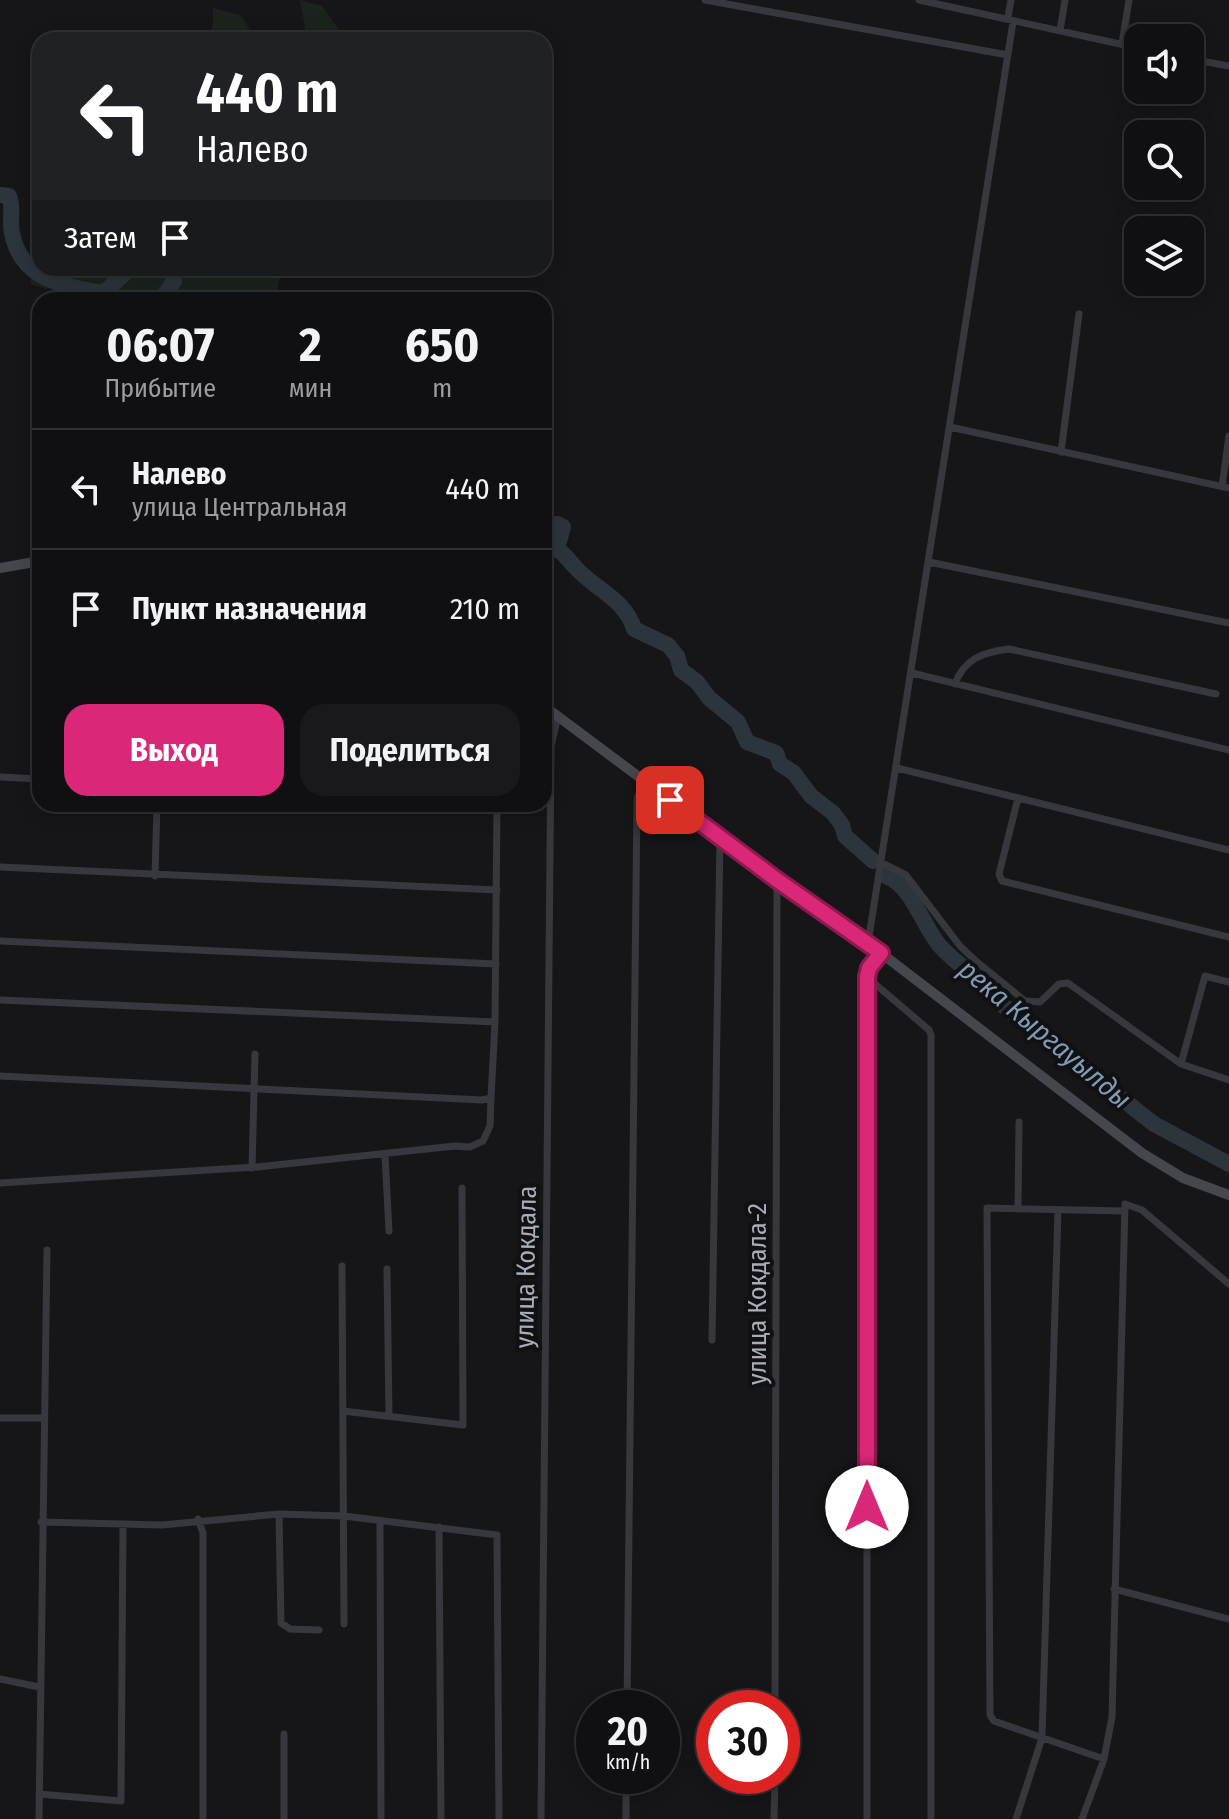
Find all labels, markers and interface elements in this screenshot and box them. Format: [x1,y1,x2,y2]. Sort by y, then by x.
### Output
map controls [1124,24,1204,296]
button: sound [1124,24,1204,104]
text: 440 m [196,60,339,127]
icon: left [64,64,168,168]
button: search [1124,120,1204,200]
text: Налево [196,128,309,172]
icon: arrive [153,216,197,260]
button: layers [1124,216,1204,296]
text: Затем [64,220,137,256]
text: 06:07 [106,316,214,374]
text: 2 [299,316,322,374]
text: 650 [405,316,479,374]
text: Прибытие [105,373,216,404]
text: мин [289,373,332,404]
text: m [432,373,452,404]
text: Налево [132,456,227,492]
icon: left [64,467,108,511]
text: 440 m [445,471,520,507]
text: улица Центральная [132,492,347,523]
icon: arrive [64,587,108,631]
text: Пункт назначения [132,591,367,627]
text: 210 m [450,591,520,627]
button: Выход [64,704,284,796]
button: Поделиться [300,704,520,796]
pin [636,766,704,834]
icon: arrive [648,778,692,822]
water label: река Кыргауылды [952,952,1138,1116]
street label: улица Кокдала [509,1185,543,1349]
street label: улица Кокдала-2 [742,1203,773,1385]
position arrow [825,1465,909,1549]
speed limit sign: 30 [696,1690,800,1794]
text: 20 [608,1708,648,1756]
text: km/h [606,1750,650,1774]

